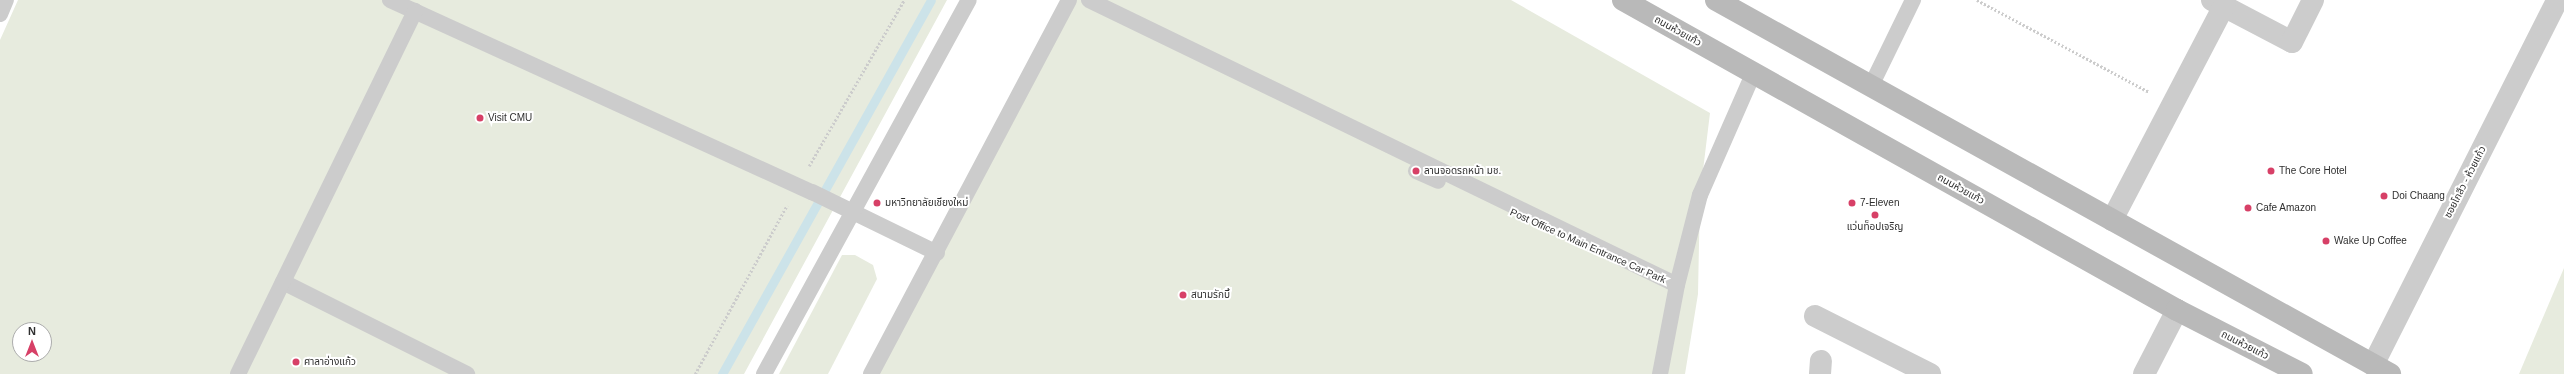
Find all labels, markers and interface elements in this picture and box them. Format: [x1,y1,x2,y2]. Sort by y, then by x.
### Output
street label: ถนนห้วยแก้ว [1653,13,1703,49]
place label: Visit CMU [488,112,532,124]
marker: Visit CMU [475,113,485,123]
street label: ซอยโกสึว - ห้วยแก้ว [2442,144,2488,220]
place label: ลานจอดรถหน้า มช. [1424,165,1501,177]
place label: The Core Hotel [2279,165,2347,177]
marker: ลานจอดรถหน้า มช. [1411,166,1421,176]
marker: The Core Hotel [2266,166,2276,176]
street label: ถนนห้วยแก้ว [1936,171,1986,207]
place label: Doi Chaang [2392,190,2445,202]
marker: Doi Chaang [2379,191,2389,201]
place label: มหาวิทยาลัยเชียงใหม่ [885,197,968,209]
place label: 7-Eleven [1860,197,1899,209]
marker: มหาวิทยาลัยเชียงใหม่ [872,198,882,208]
marker: 7-Eleven [1847,198,1857,208]
place label: Cafe Amazon [2256,202,2317,214]
marker: Cafe Amazon [2243,203,2253,213]
street label: Post Office to Main Entrance Car Park [1508,206,1668,286]
marker: แว่นท็อปเจริญ [1870,210,1880,220]
place label: แว่นท็อปเจริญ [1847,221,1903,233]
place label: Wake Up Coffee [2334,235,2407,247]
marker: Wake Up Coffee [2321,236,2331,246]
place label: สนามรักบี้ [1191,289,1230,301]
marker: สนามรักบี้ [1178,290,1188,300]
north arrow [12,322,52,362]
text: N [28,325,36,337]
street label: ถนนห้วยแก้ว [2219,328,2271,362]
place label: ศาลาอ่างแก้ว [304,356,356,368]
marker: ศาลาอ่างแก้ว [291,357,301,367]

